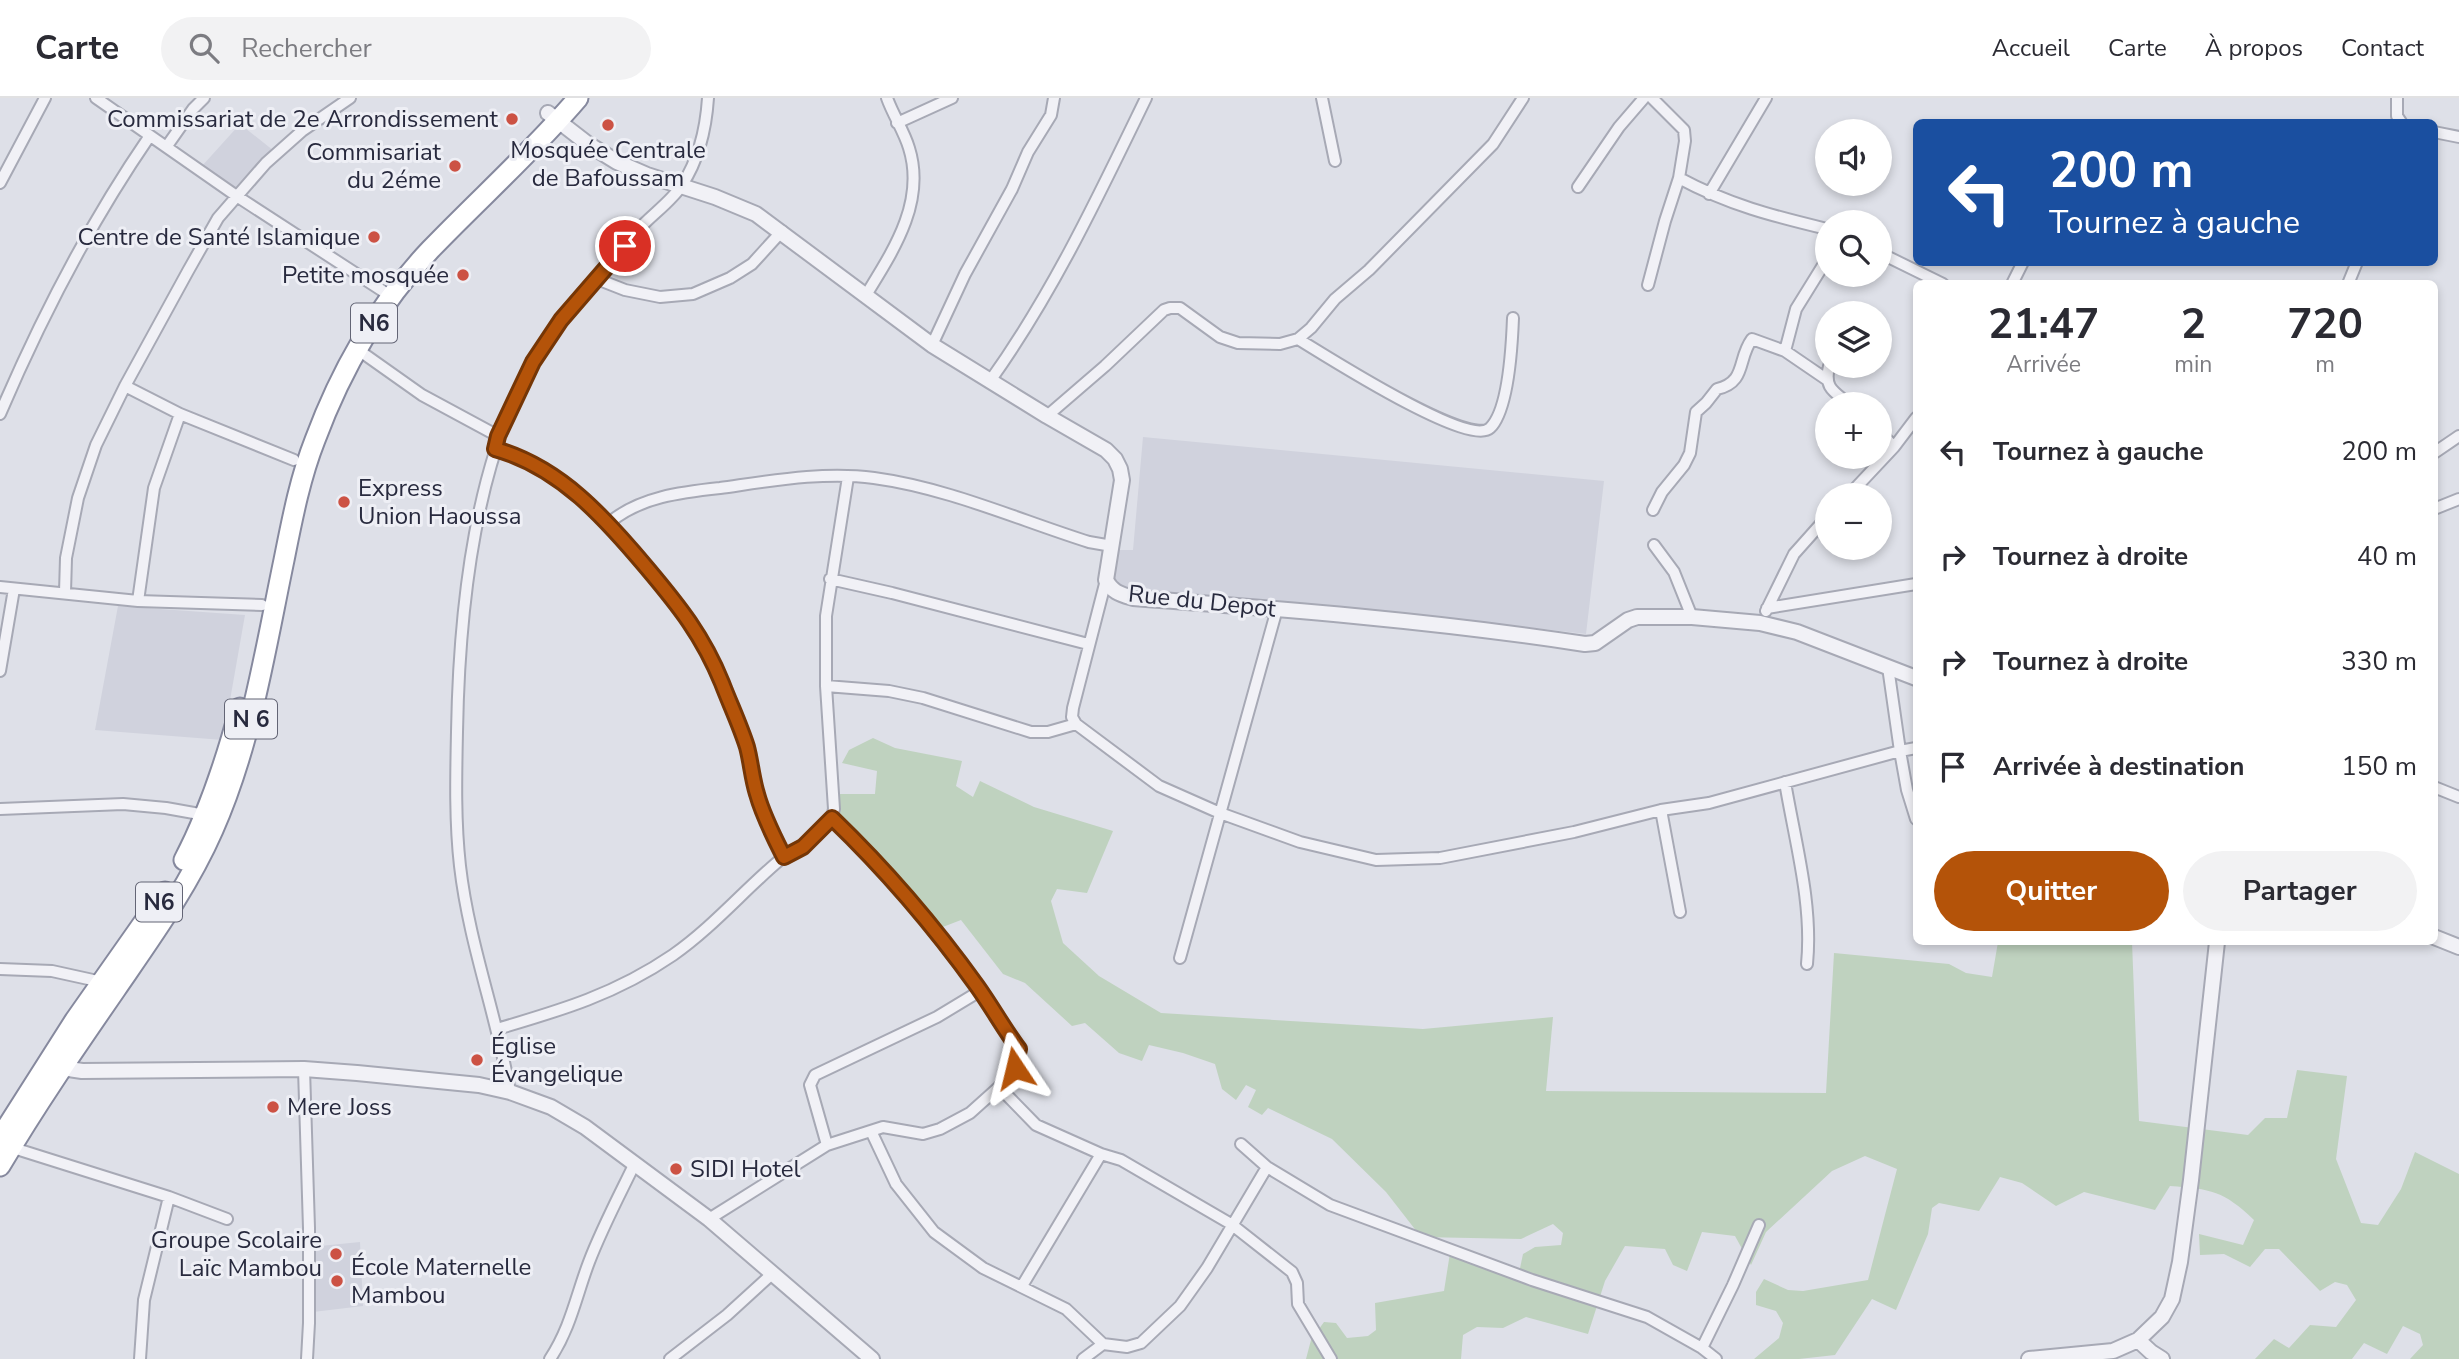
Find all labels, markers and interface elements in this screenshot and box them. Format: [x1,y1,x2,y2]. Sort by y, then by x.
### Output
search box [161,17,651,80]
text: Carte [35,26,119,71]
icon: search [185,29,223,67]
text: Rechercher [241,31,372,66]
text: Accueil [1992,32,2070,64]
text: Carte [2108,32,2167,64]
text: À propos [2205,32,2303,64]
text: Contact [2341,32,2424,64]
place label: Commissariat de 2e Arrondissement [107,103,499,135]
marker: Commissariat de 2e Arrondissement [504,111,520,127]
marker: Mosquée Centrale de Bafoussam [600,117,616,133]
map controls [1815,119,1892,560]
button: sound [1815,119,1892,196]
place label: Mosquée Centrale de Bafoussam [510,134,706,194]
place label: Commisariat du 2éme [306,136,442,196]
text: 200 m [2049,137,2193,204]
icon: left [1934,147,2025,238]
marker: Commisariat du 2éme [447,158,463,174]
text: Tournez à gauche [2049,201,2300,244]
button: search [1815,210,1892,287]
pin [595,216,655,276]
place label: Centre de Santé Islamique [77,221,360,253]
icon: arrive [606,227,644,265]
marker: Centre de Santé Islamique [366,229,382,245]
place label: Petite mosquée [282,259,449,291]
marker: Petite mosquée [455,267,471,283]
text: 21:47 [1988,296,2099,353]
text: 2 [2181,296,2206,353]
text: 720 [2287,296,2363,353]
button: layers [1815,301,1892,378]
road number: N6 [351,304,397,342]
text: Arrivée [2006,349,2081,380]
text: min [2174,349,2212,380]
text: m [2315,349,2335,380]
button: + [1815,392,1892,469]
icon: left [1934,433,1972,471]
text: Tournez à gauche [1993,434,2204,469]
text: 200 m [2341,434,2417,469]
place label: Express Union Haoussa [358,472,521,532]
button: − [1815,483,1892,560]
marker: Express Union Haoussa [336,494,352,510]
icon: right [1934,538,1972,576]
text: Tournez à droite [1993,539,2188,574]
text: 40 m [2357,539,2417,574]
street label: Rue du Depot [1127,577,1278,625]
icon: right [1934,643,1972,681]
text: Tournez à droite [1993,644,2188,679]
text: 330 m [2341,644,2417,679]
road number: N 6 [225,699,277,738]
icon: arrive [1934,748,1972,786]
text: Arrivée à destination [1993,749,2244,784]
text: 150 m [2341,749,2417,784]
button: Quitter [1934,851,2169,931]
button: Partager [2183,851,2417,931]
road number: N6 [136,882,182,922]
place label: Église Évangelique [491,1030,623,1090]
position arrow [978,1031,1052,1105]
marker: Église Évangelique [469,1052,485,1068]
place label: Mere Joss [287,1091,392,1123]
marker: Mere Joss [265,1099,281,1115]
place label: SIDI Hotel [690,1153,801,1185]
marker: SIDI Hotel [668,1161,684,1177]
place label: Groupe Scolaire Laïc Mambou [151,1224,322,1284]
marker: Groupe Scolaire Laïc Mambou [328,1246,344,1262]
place label: École Maternelle Mambou [351,1251,531,1311]
marker: École Maternelle Mambou [329,1273,345,1289]

